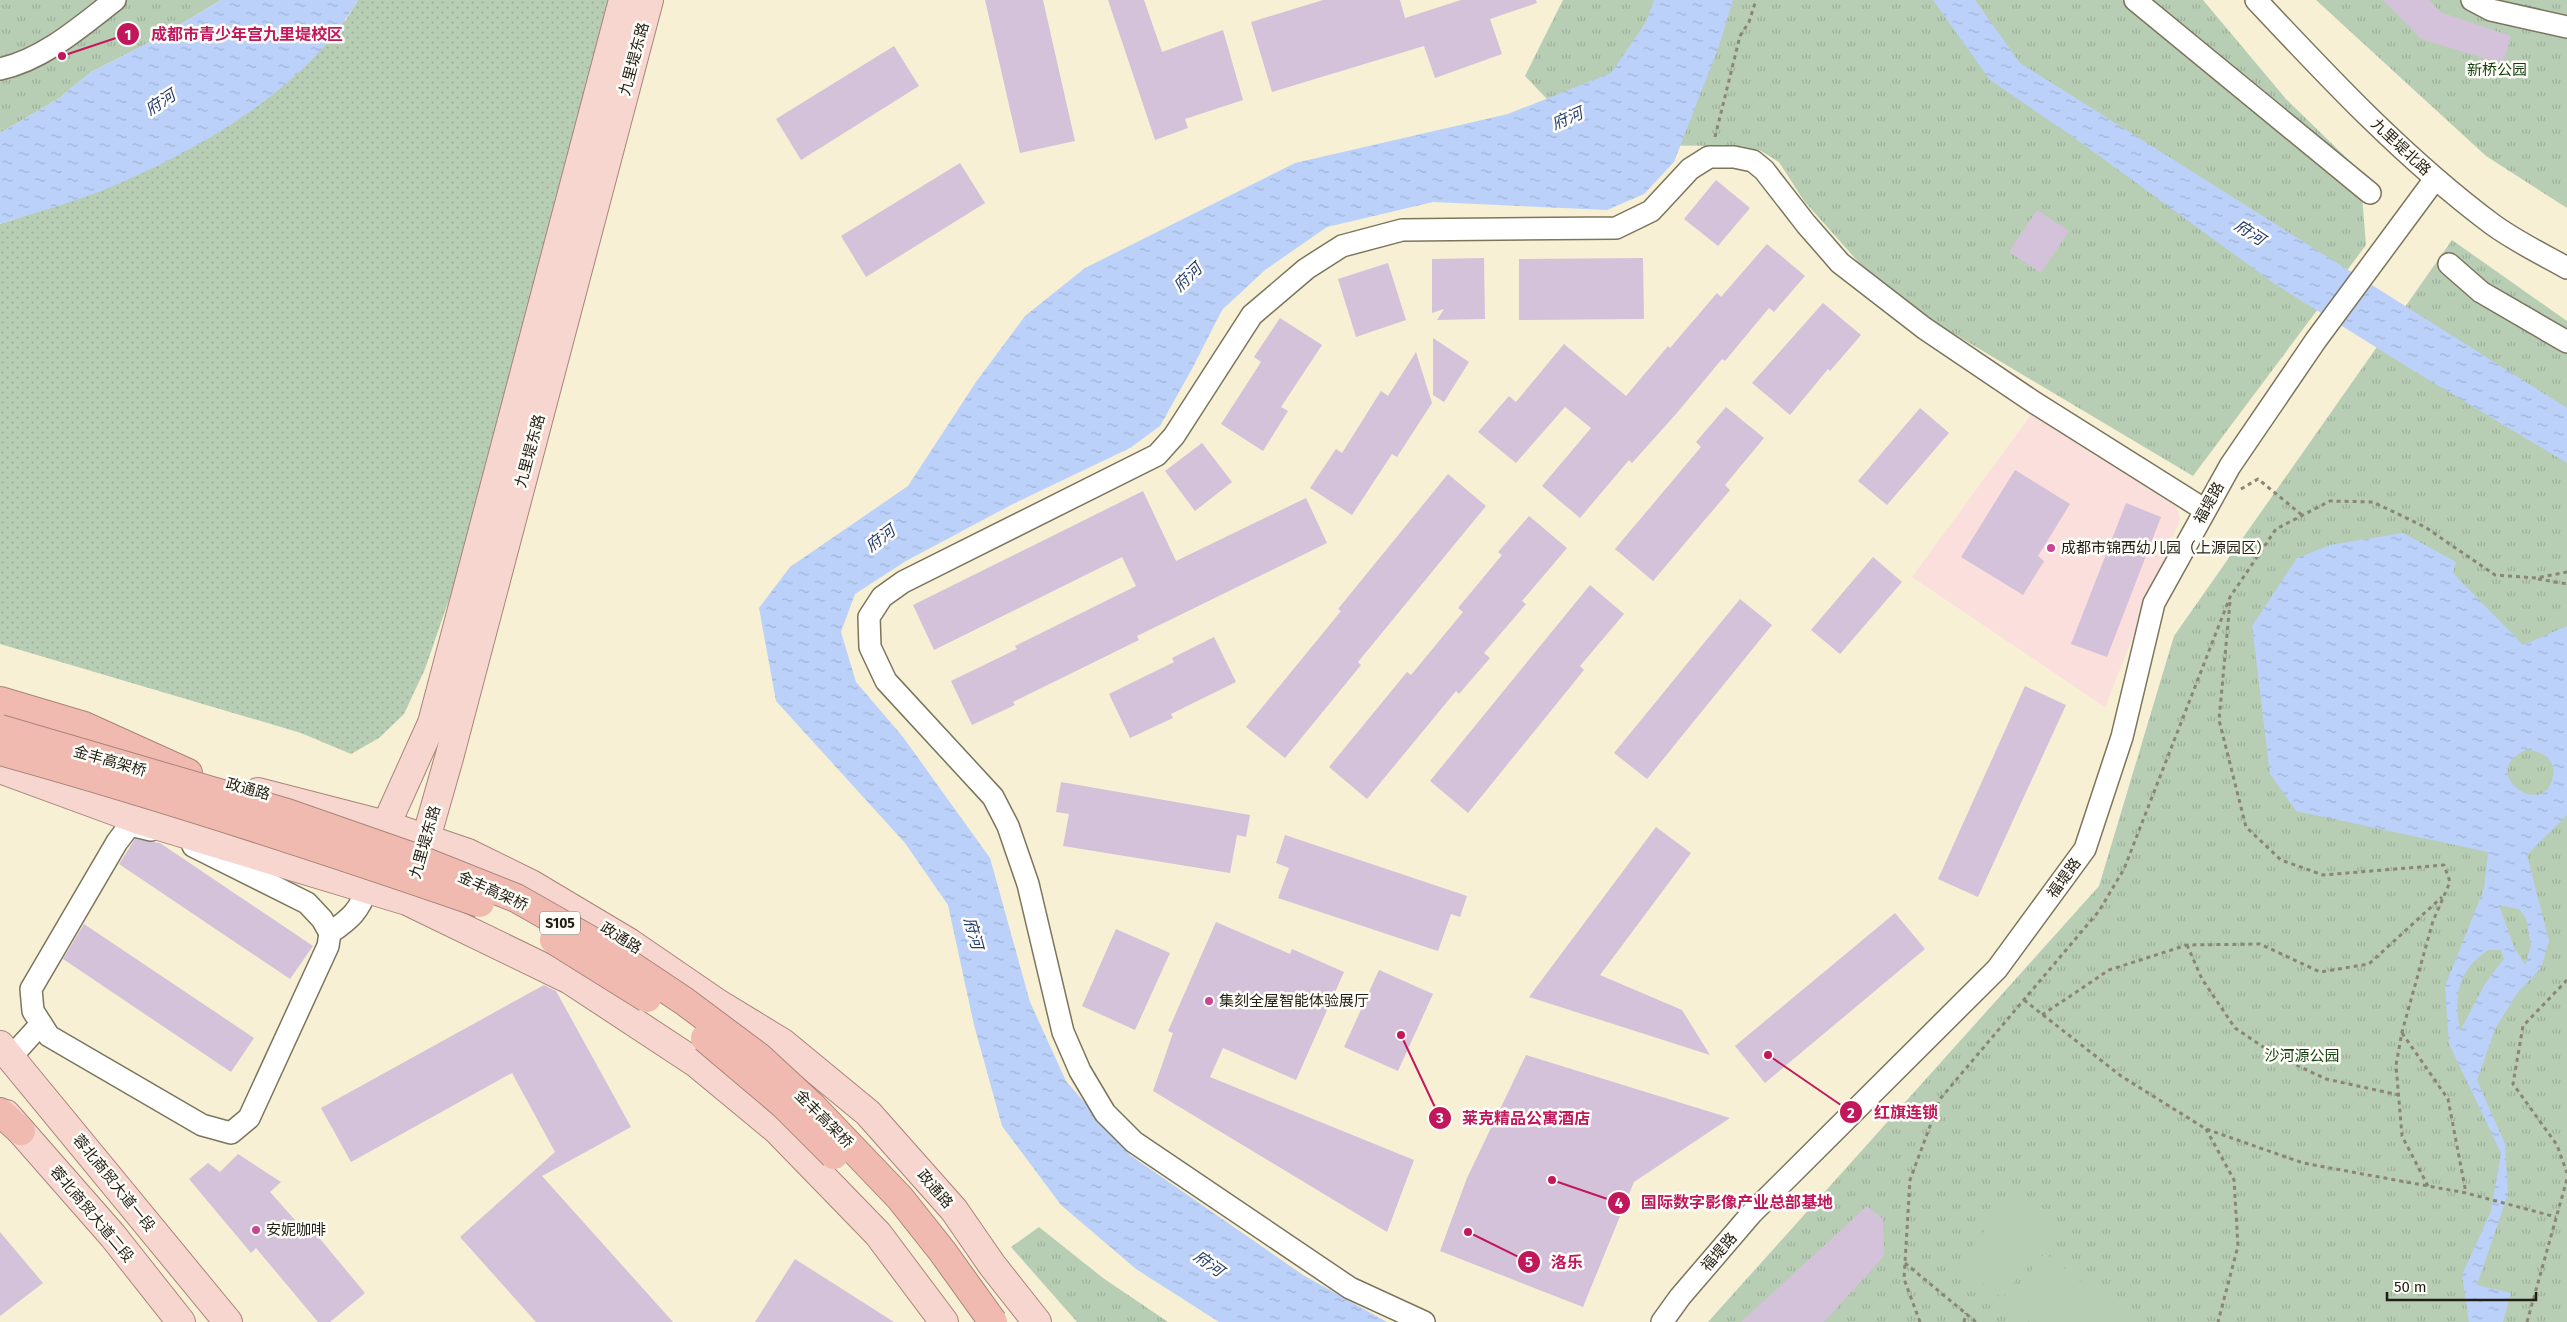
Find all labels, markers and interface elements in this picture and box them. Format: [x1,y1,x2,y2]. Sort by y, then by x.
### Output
callout: 成都市青少年宫九里堤校区 [116,19,353,50]
street label: 九里堤东路 [616,20,652,98]
text: 成都市青少年宫九里堤校区 [151,25,343,44]
text: 1 [125,26,131,44]
park label: 新桥公园 [2467,61,2527,79]
water label: 府河 [142,84,181,119]
water label: 府河 [1549,102,1588,133]
street label: 九里堤北路 [2367,115,2435,179]
water label: 府河 [2231,216,2271,251]
water label: 府河 [1169,257,1208,295]
street label: 九里堤东路 [512,412,548,490]
street label: 福堤路 [2190,479,2228,527]
water label: 府河 [862,519,901,556]
place label: 成都市锦西幼儿园（上源园区） [2061,539,2271,557]
marker: 成都市锦西幼儿园（上源园区） [2045,542,2057,554]
street label: 金丰高架桥 [71,742,149,780]
street label: 政通路 [224,774,272,804]
street label: 九里堤东路 [406,803,444,881]
street label: 福堤路 [2043,855,2085,901]
street label: 金丰高架桥 [455,868,531,914]
road number: S105 [540,911,580,934]
water label: 府河 [960,915,988,954]
street label: 政通路 [597,918,645,958]
place label: 集刻全屋智能体验展厅 [1219,992,1369,1010]
marker: 集刻全屋智能体验展厅 [1203,995,1215,1007]
park label: 沙河源公园 [2264,1047,2340,1065]
street label: 金丰高架桥 [791,1086,857,1152]
callout: 红旗连锁 [1839,1097,1948,1128]
callout: 莱克精品公寓酒店 [1427,1102,1600,1133]
text: 红旗连锁 [1874,1103,1938,1122]
text: 2 [1847,1104,1855,1122]
text: 3 [1435,1109,1444,1127]
text: 莱克精品公寓酒店 [1462,1109,1590,1128]
street label: 蓉北商贸大道一段 [69,1131,159,1235]
street label: 蓉北商贸大道二段 [47,1162,137,1266]
street label: 政通路 [913,1166,957,1212]
callout: 国际数字影像产业总部基地 [1606,1187,1843,1218]
text: 国际数字影像产业总部基地 [1641,1193,1833,1212]
text: 4 [1615,1194,1624,1212]
place label: 安妮咖啡 [266,1221,326,1239]
marker: 安妮咖啡 [250,1224,262,1236]
street label: 福堤路 [1697,1229,1741,1275]
water label: 府河 [1190,1246,1230,1282]
callout: 洛乐 [1516,1246,1593,1277]
text: 5 [1525,1253,1533,1271]
text: 洛乐 [1551,1253,1583,1272]
scale bar [2387,1270,2536,1302]
text: 50 m [2394,1278,2427,1296]

